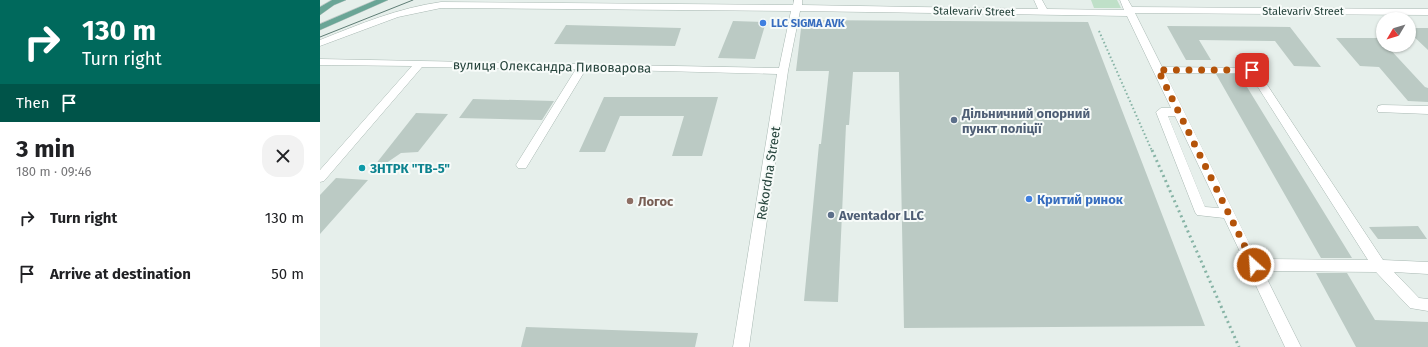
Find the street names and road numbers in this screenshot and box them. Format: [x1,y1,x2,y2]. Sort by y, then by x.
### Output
street label: Stalevariv Street [933,4,1015,19]
street label: Stalevariv Street [1262,5,1344,18]
street label: вулиця Олександра Пивоварова [453,57,651,76]
street label: Rekordna Street [754,125,783,221]

